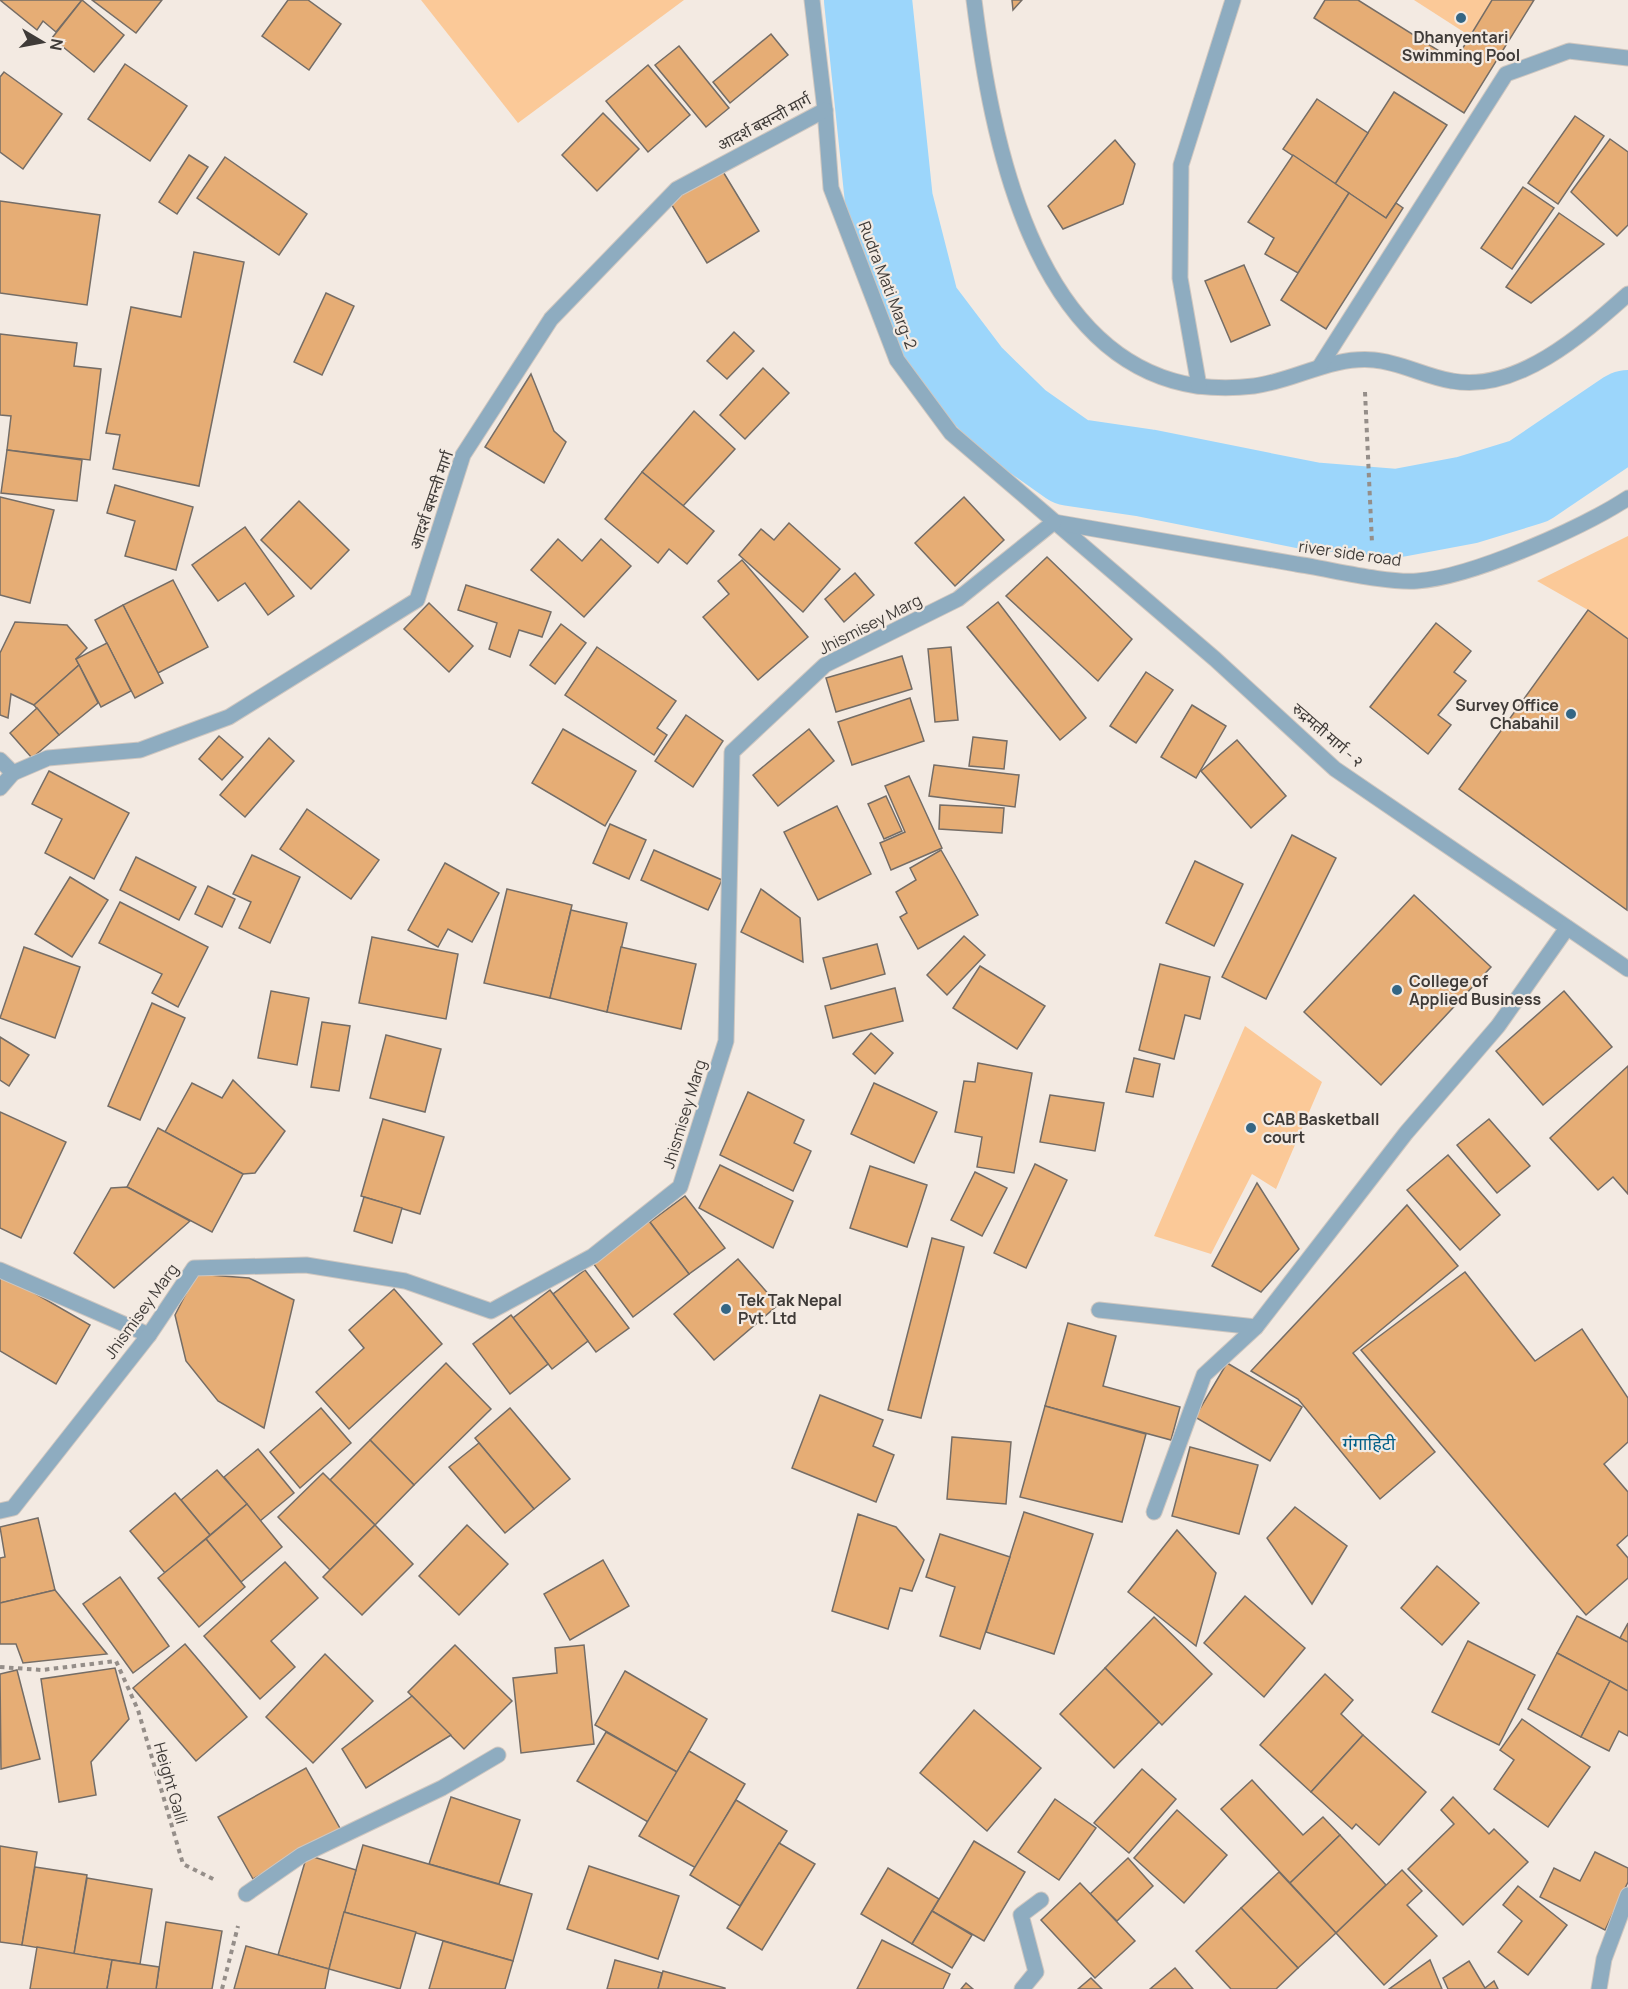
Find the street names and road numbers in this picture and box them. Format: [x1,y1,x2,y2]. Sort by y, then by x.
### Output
street label: आदर्श बसन्ती मार्ग [713,88,816,156]
street label: Rudra Mati Marg-2 [853,218,923,352]
street label: आदर्श बसन्ती मार्ग [404,447,458,552]
street label: river side road [1297,535,1403,571]
street label: Jhismisey Marg [815,589,925,659]
street label: रुद्रमती मार्ग ‍- २ [1287,698,1369,772]
street label: Jhismisey Marg [657,1057,711,1171]
street label: Jhismisey Marg [99,1259,183,1363]
street label: Height Galli [149,1740,193,1826]

